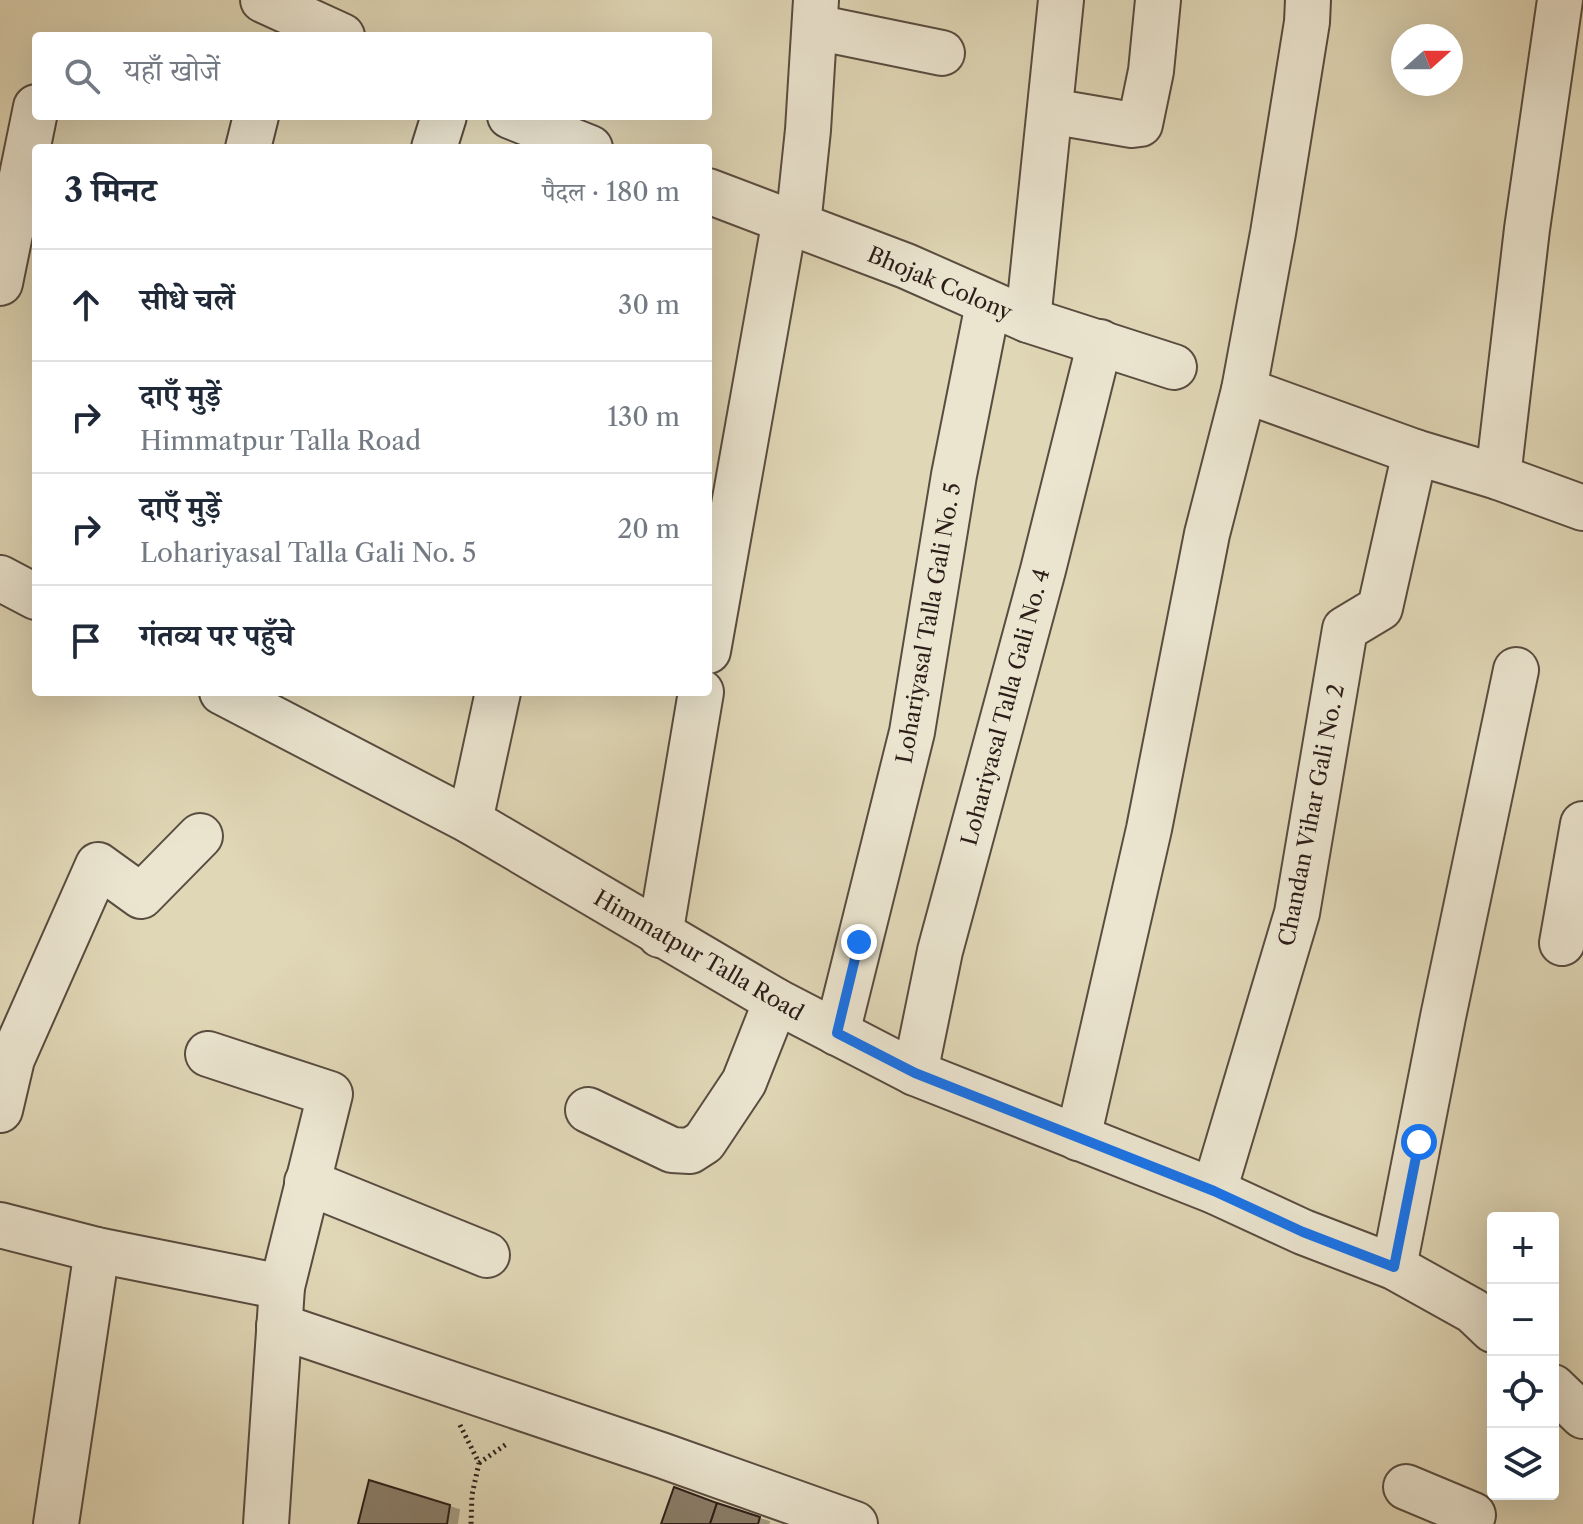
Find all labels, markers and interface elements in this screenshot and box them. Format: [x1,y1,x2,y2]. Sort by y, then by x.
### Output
north arrow [1391,24,1463,96]
search box [32,32,712,120]
text: यहाँ खोजें [124,52,220,89]
icon: search [60,54,104,98]
text: 3 मिनट [64,169,156,211]
text: पैदल · 180 m [542,176,680,208]
street label: Bhojak Colony [863,241,1017,326]
text: सीधे चलें [140,281,235,318]
icon: ahead [64,283,108,327]
text: 30 m [618,289,680,321]
text: दाएँ मुड़ें [140,377,221,414]
icon: right [64,395,108,439]
text: 130 m [607,401,680,433]
text: Himmatpur Talla Road [140,425,421,457]
street label: Lohariyasal Talla Gali No. 5 [890,481,966,766]
text: दाएँ मुड़ें [140,489,221,526]
icon: right [64,507,108,551]
text: 20 m [617,513,680,545]
text: Lohariyasal Talla Gali No. 5 [140,537,476,569]
street label: Lohariyasal Talla Gali No. 4 [956,566,1055,848]
text: गंतव्य पर पहुँचे [140,617,294,654]
icon: arrive [64,619,108,663]
street label: Chandan Vihar Gali No. 2 [1273,682,1350,948]
street label: Himmatpur Talla Road [589,884,808,1027]
route end [841,924,877,960]
route start [1401,1124,1437,1160]
map controls [1487,1212,1559,1500]
button: + [1487,1212,1559,1284]
button: − [1487,1284,1559,1356]
button: locate [1487,1356,1559,1428]
button: layers [1487,1428,1559,1500]

